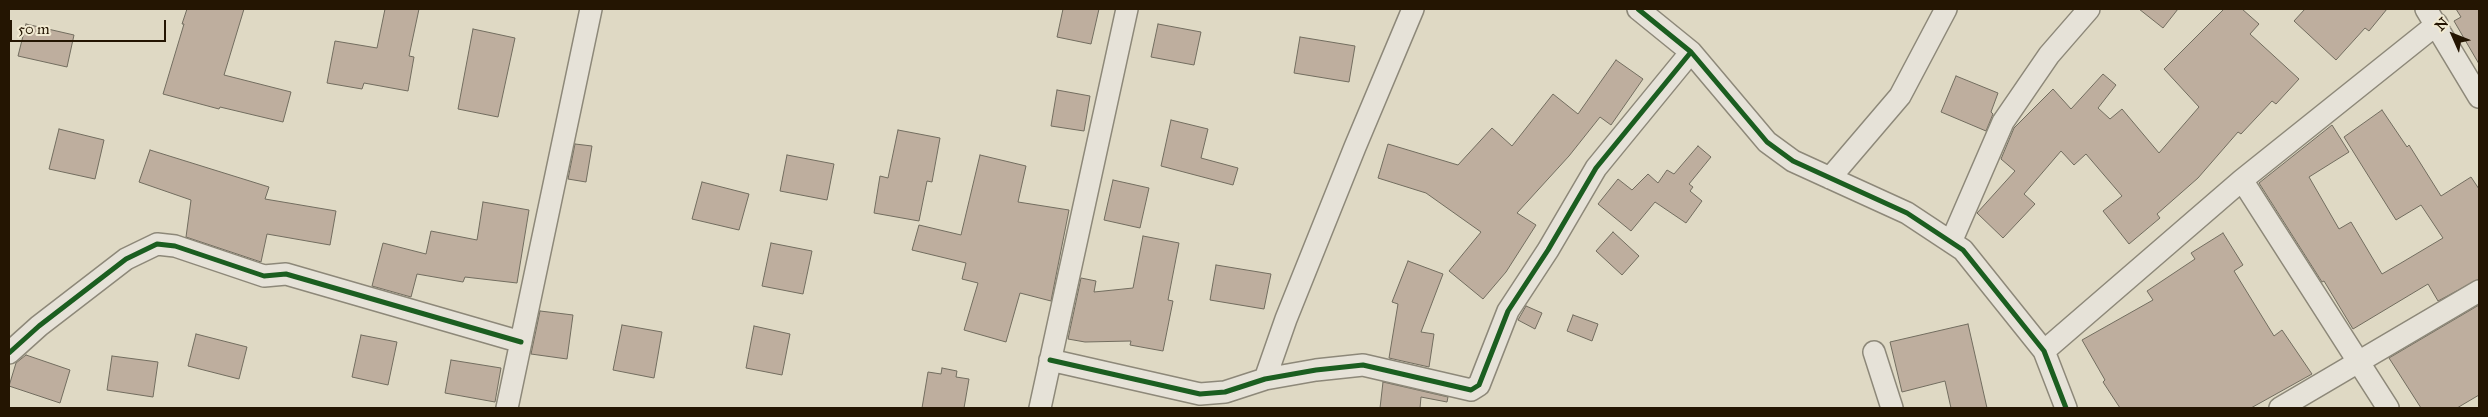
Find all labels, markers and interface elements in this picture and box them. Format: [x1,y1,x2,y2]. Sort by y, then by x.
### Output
scale bar [12,10,169,42]
north arrow [2428,10,2478,60]
text: N [2432,14,2452,34]
text: 50 m [18,20,50,38]

